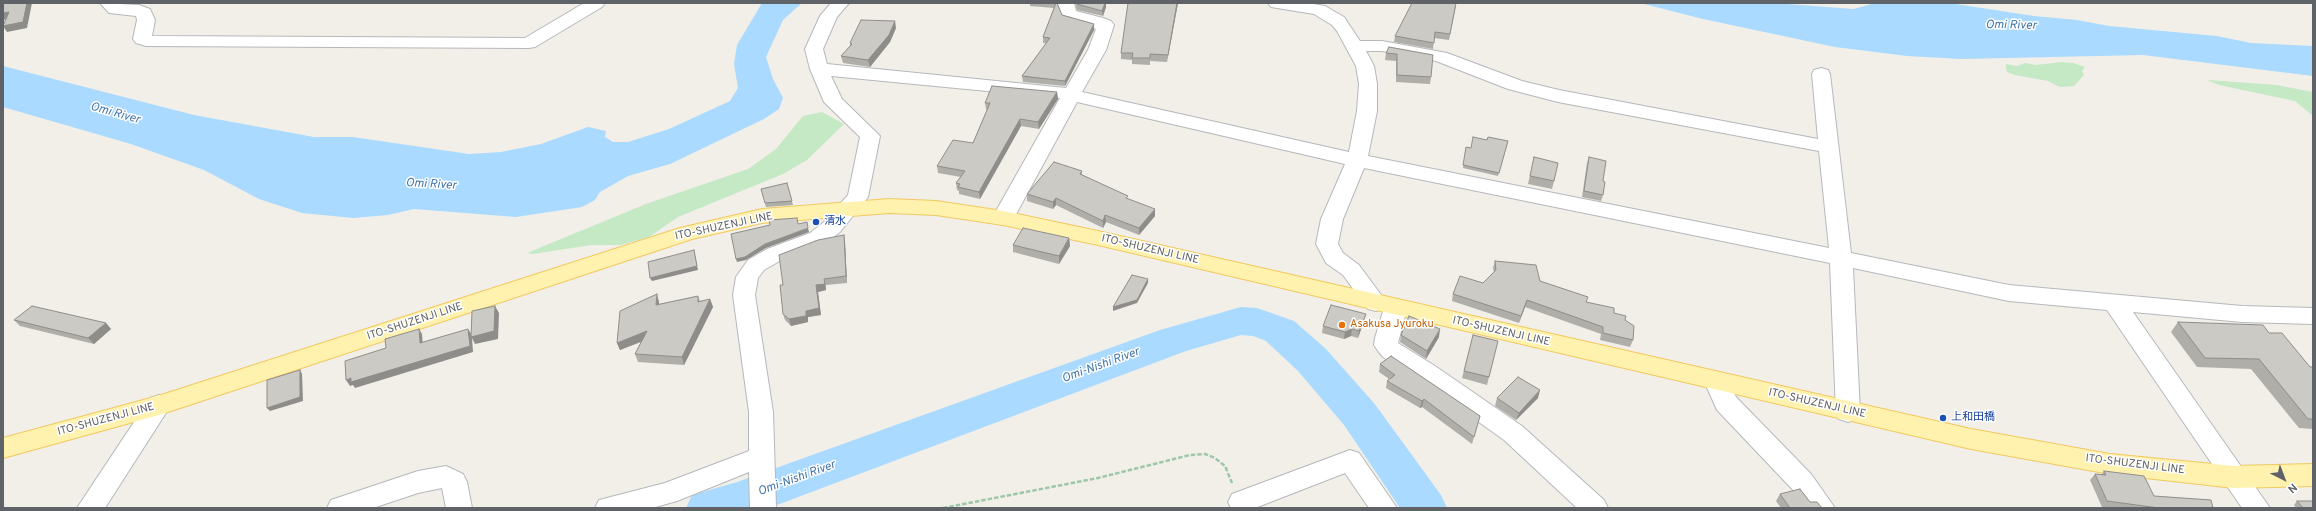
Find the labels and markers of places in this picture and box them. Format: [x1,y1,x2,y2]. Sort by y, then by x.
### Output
place label: 清水 [824,215,846,229]
marker: 清水 [811,217,821,227]
place label: Asakusa Jyuroku [1350,318,1434,332]
marker: Asakusa Jyuroku [1337,320,1347,330]
place label: 上和田橋 [1951,411,1995,425]
marker: 上和田橋 [1938,413,1948,423]

